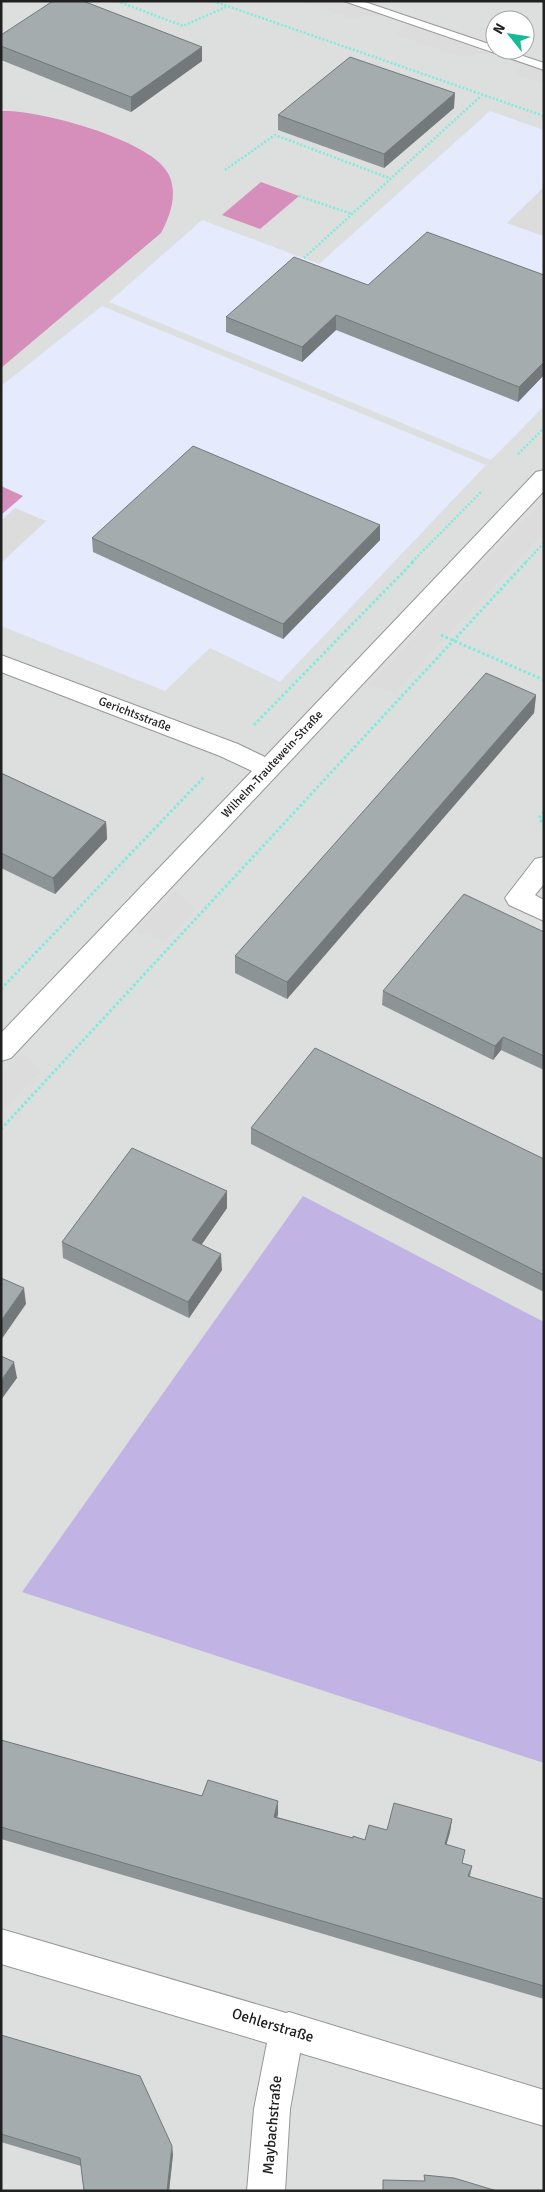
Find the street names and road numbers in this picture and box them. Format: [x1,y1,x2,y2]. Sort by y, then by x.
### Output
street label: Gerichtsstraße [96,694,173,735]
street label: Wilhelm-Trautewein-Straße [219,707,326,821]
street label: Oehlerstraße [230,2004,316,2046]
street label: Maybachstraße [259,2075,285,2175]

